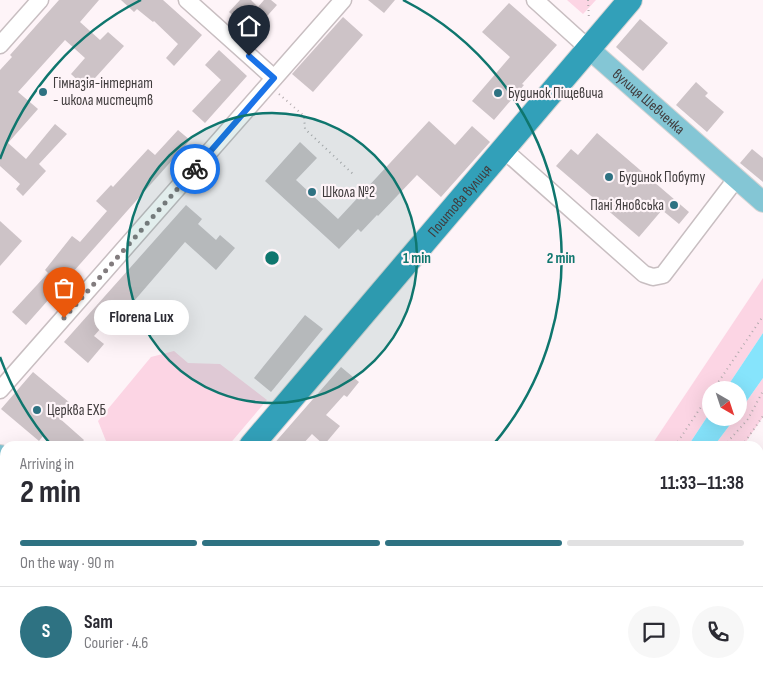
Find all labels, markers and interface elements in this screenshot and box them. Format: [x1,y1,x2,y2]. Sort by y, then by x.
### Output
pin [228,5,270,56]
icon: home [235,12,263,40]
street label: вулиця Шевченка [608,65,689,139]
place label: Гімназія-інтернат - школа мистецтв [53,74,153,110]
place label: Будинок Піщевича [508,84,604,103]
marker: Гімназія-інтернат - школа мистецтв [37,86,49,98]
marker: Будинок Піщевича [492,87,504,99]
courier [170,144,220,194]
icon: bike [181,155,209,183]
street label: Поштова вулиця [424,161,496,241]
place label: Будинок Побуту [619,168,705,187]
marker: Будинок Побуту [603,171,615,183]
place label: Школа №2 [322,183,375,202]
marker: Школа №2 [306,186,318,198]
place label: Пані Яновська [590,196,664,215]
marker: Пані Яновська [668,199,680,211]
centre of rings [263,249,281,267]
text: 1 min [403,249,431,268]
text: 2 min [547,249,575,268]
pin [43,267,85,318]
icon: bag [50,274,78,302]
callout: Florena Lux [94,300,189,336]
text: Florena Lux [109,308,174,327]
north arrow [702,381,748,426]
map controls [702,381,747,426]
place label: Церква ЕХБ [47,401,106,420]
marker: Церква ЕХБ [31,404,43,416]
text: Arriving in [20,455,74,474]
text: 11:33–11:38 [660,472,744,495]
text: 2 min [20,473,81,512]
text: On the way · 90 m [20,554,114,573]
button: chat [628,606,680,658]
button: phone [692,606,744,658]
text: Sam [84,611,113,634]
text: S [42,620,50,643]
text: Courier · 4.6 [84,634,148,653]

